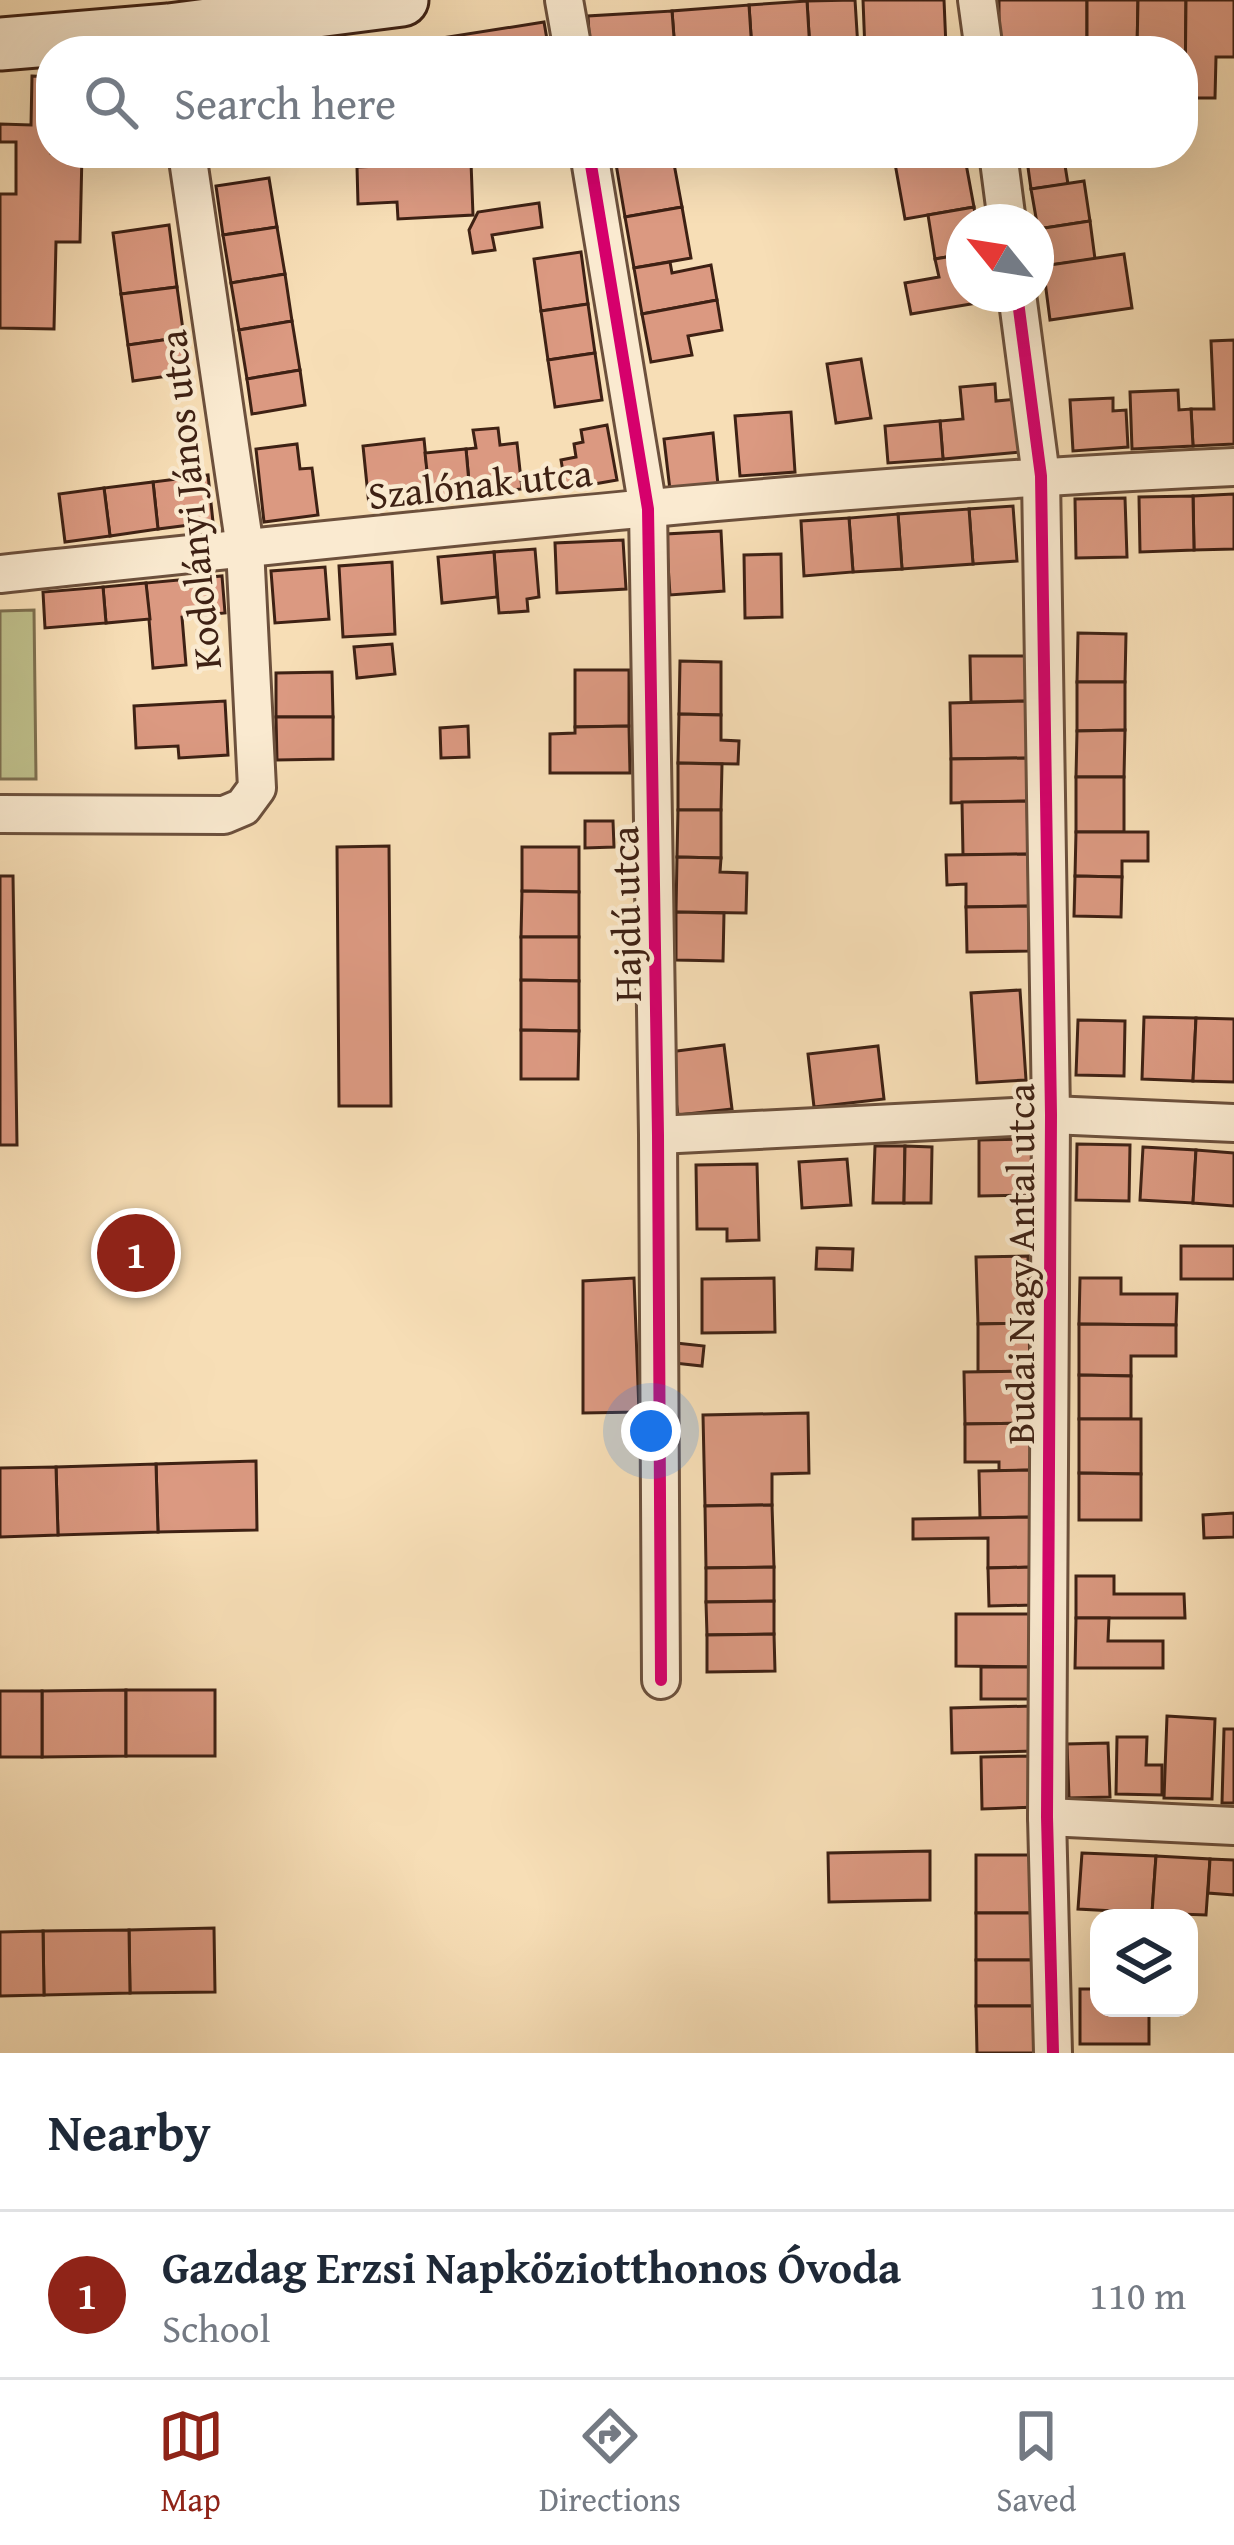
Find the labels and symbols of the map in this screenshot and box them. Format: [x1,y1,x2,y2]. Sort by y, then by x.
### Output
north arrow [946,204,1054,312]
street label: Kodolányi János utca [143,327,235,673]
street label: Szalónak utca [365,443,595,523]
street label: Hajdú utca [595,825,655,1002]
street label: Budai Nagy Antal utca [991,1083,1048,1445]
pin: 1 [97,1208,175,1298]
your location [621,1401,681,1461]

